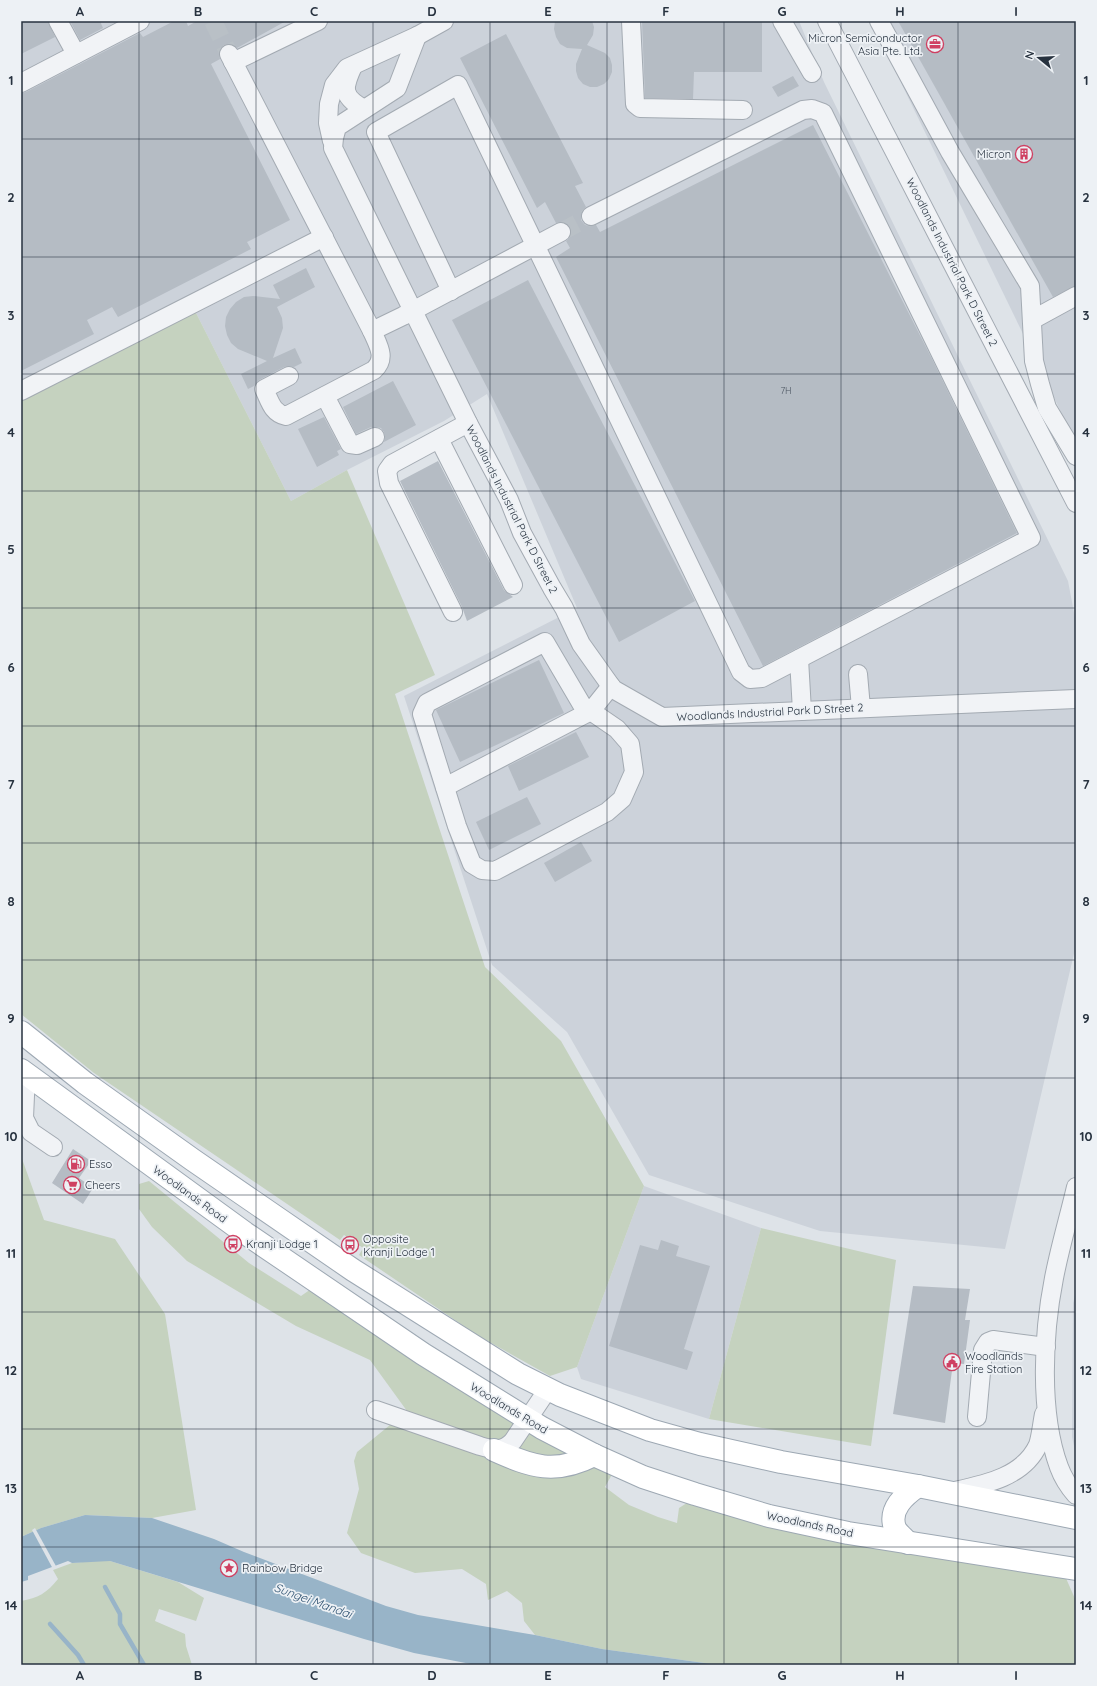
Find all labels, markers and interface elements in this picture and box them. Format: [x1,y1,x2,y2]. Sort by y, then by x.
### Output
text: A [76,3,85,19]
text: B [194,3,202,19]
text: C [310,3,318,19]
text: D [427,3,437,19]
text: E [544,3,552,19]
text: F [662,3,670,19]
text: G [777,3,787,19]
text: H [895,3,905,19]
text: I [1014,3,1018,19]
place label: Micron Semiconductor Asia Pte. Ltd. [808,31,923,58]
office icon: Micron Semiconductor Asia Pte. Ltd. [925,34,945,54]
north arrow [1019,38,1059,78]
text: N [1022,49,1037,61]
text: 1 [8,72,14,88]
text: 1 [1083,72,1089,88]
building icon: Micron [1014,144,1034,164]
place label: Micron [977,147,1011,161]
street label: Woodlands Industrial Park D Street 2 [903,175,1001,349]
text: 2 [7,189,15,205]
text: 2 [1082,189,1090,205]
text: 3 [8,307,15,323]
text: 3 [1083,307,1090,323]
house number: 7H [780,385,792,396]
street label: Woodlands Industrial Park D Street 2 [463,422,561,596]
text: 4 [7,424,15,440]
text: 4 [1082,424,1090,440]
text: 5 [7,541,15,557]
text: 5 [1082,541,1090,557]
text: 6 [7,659,15,675]
text: 6 [1082,659,1090,675]
street label: Woodlands Industrial Park D Street 2 [676,700,864,724]
text: 7 [7,776,15,792]
text: 7 [1082,776,1090,792]
text: 8 [7,893,15,909]
text: 8 [1082,893,1090,909]
text: 9 [7,1010,15,1026]
text: 9 [1082,1010,1090,1026]
text: 10 [4,1128,18,1144]
text: 10 [1079,1128,1093,1144]
fuel station icon: Esso [66,1154,86,1174]
place label: Esso [89,1157,113,1171]
street label: Woodlands Road [150,1162,230,1226]
supermarket icon: Cheers [62,1175,82,1195]
place label: Cheers [85,1178,120,1192]
place label: Opposite Kranji Lodge 1 [363,1232,435,1259]
bus stop icon: Kranji Lodge 1 [223,1234,243,1254]
bus stop icon: Opposite Kranji Lodge 1 [340,1235,360,1255]
place label: Kranji Lodge 1 [246,1237,318,1251]
text: 11 [6,1245,16,1261]
text: 11 [1081,1245,1091,1261]
place label: Woodlands Fire Station [965,1349,1023,1376]
public building icon: Woodlands Fire Station [942,1352,962,1372]
text: 12 [5,1362,17,1378]
text: 12 [1080,1362,1092,1378]
street label: Woodlands Road [468,1379,550,1437]
text: 13 [5,1480,17,1496]
text: 13 [1080,1480,1092,1496]
street label: Woodlands Road [765,1508,855,1540]
place icon: Rainbow Bridge [219,1558,239,1578]
place label: Rainbow Bridge [242,1561,323,1575]
water label: Sungei Mandai [272,1580,355,1622]
text: 14 [5,1597,18,1613]
text: 14 [1080,1597,1093,1613]
text: A [76,1667,85,1683]
text: B [194,1667,202,1683]
text: C [310,1667,318,1683]
text: D [427,1667,437,1683]
text: E [544,1667,552,1683]
text: F [662,1667,670,1683]
text: G [777,1667,787,1683]
text: H [895,1667,905,1683]
text: I [1014,1667,1018,1683]

